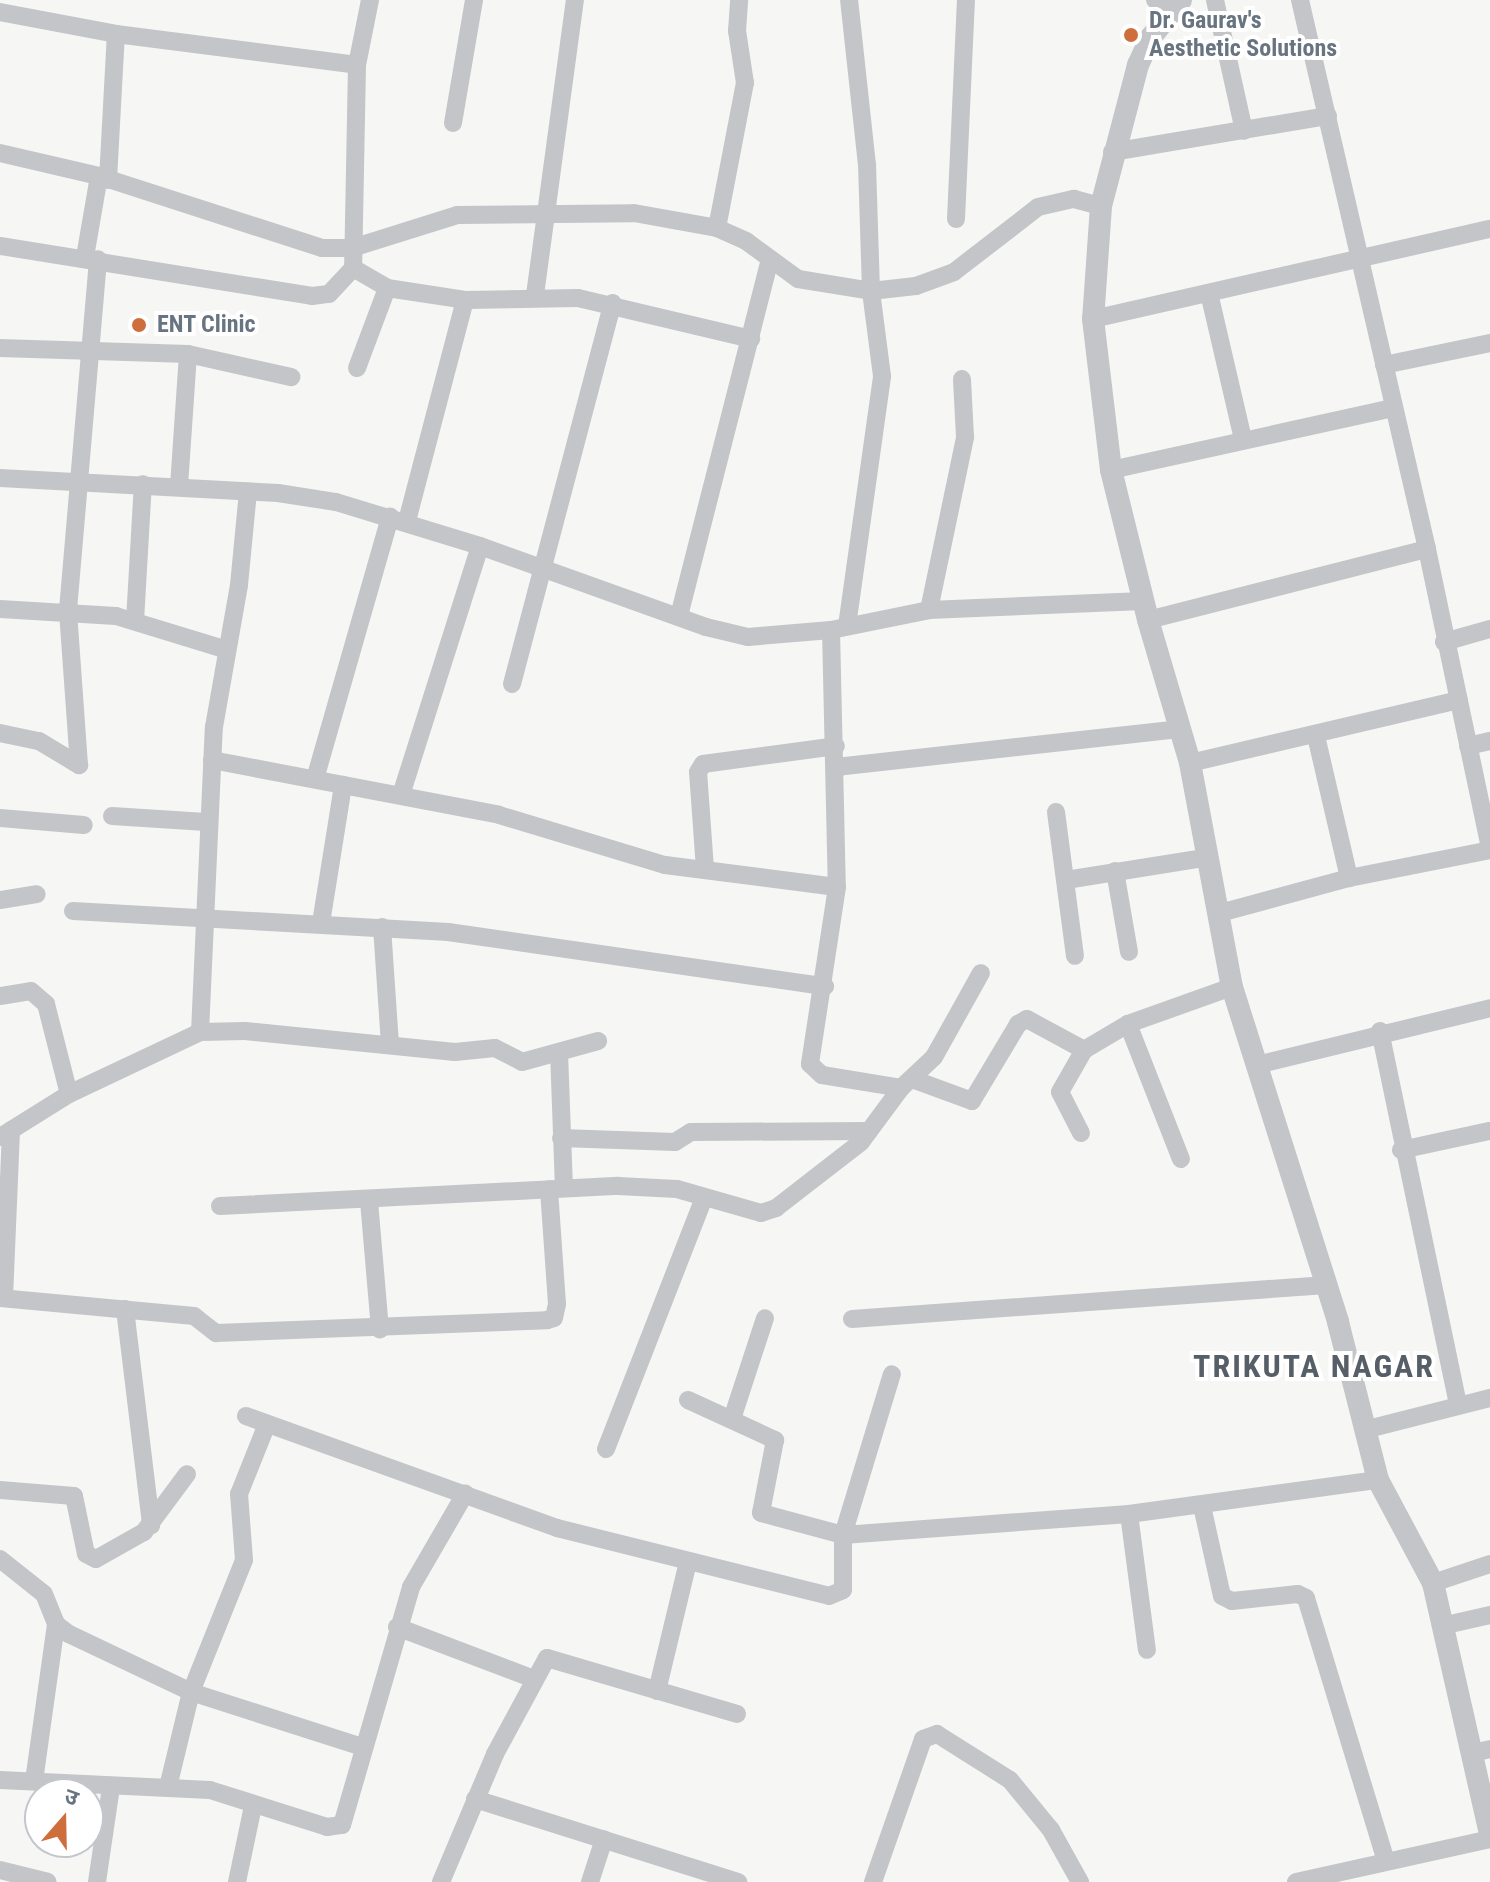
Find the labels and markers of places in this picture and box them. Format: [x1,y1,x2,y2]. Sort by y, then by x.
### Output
place label: Dr. Gaurav's Aesthetic Solutions [1149,7,1337,63]
marker: Dr. Gaurav's Aesthetic Solutions [1120,24,1142,46]
place label: ENT Clinic [157,311,256,339]
marker: ENT Clinic [128,314,150,336]

